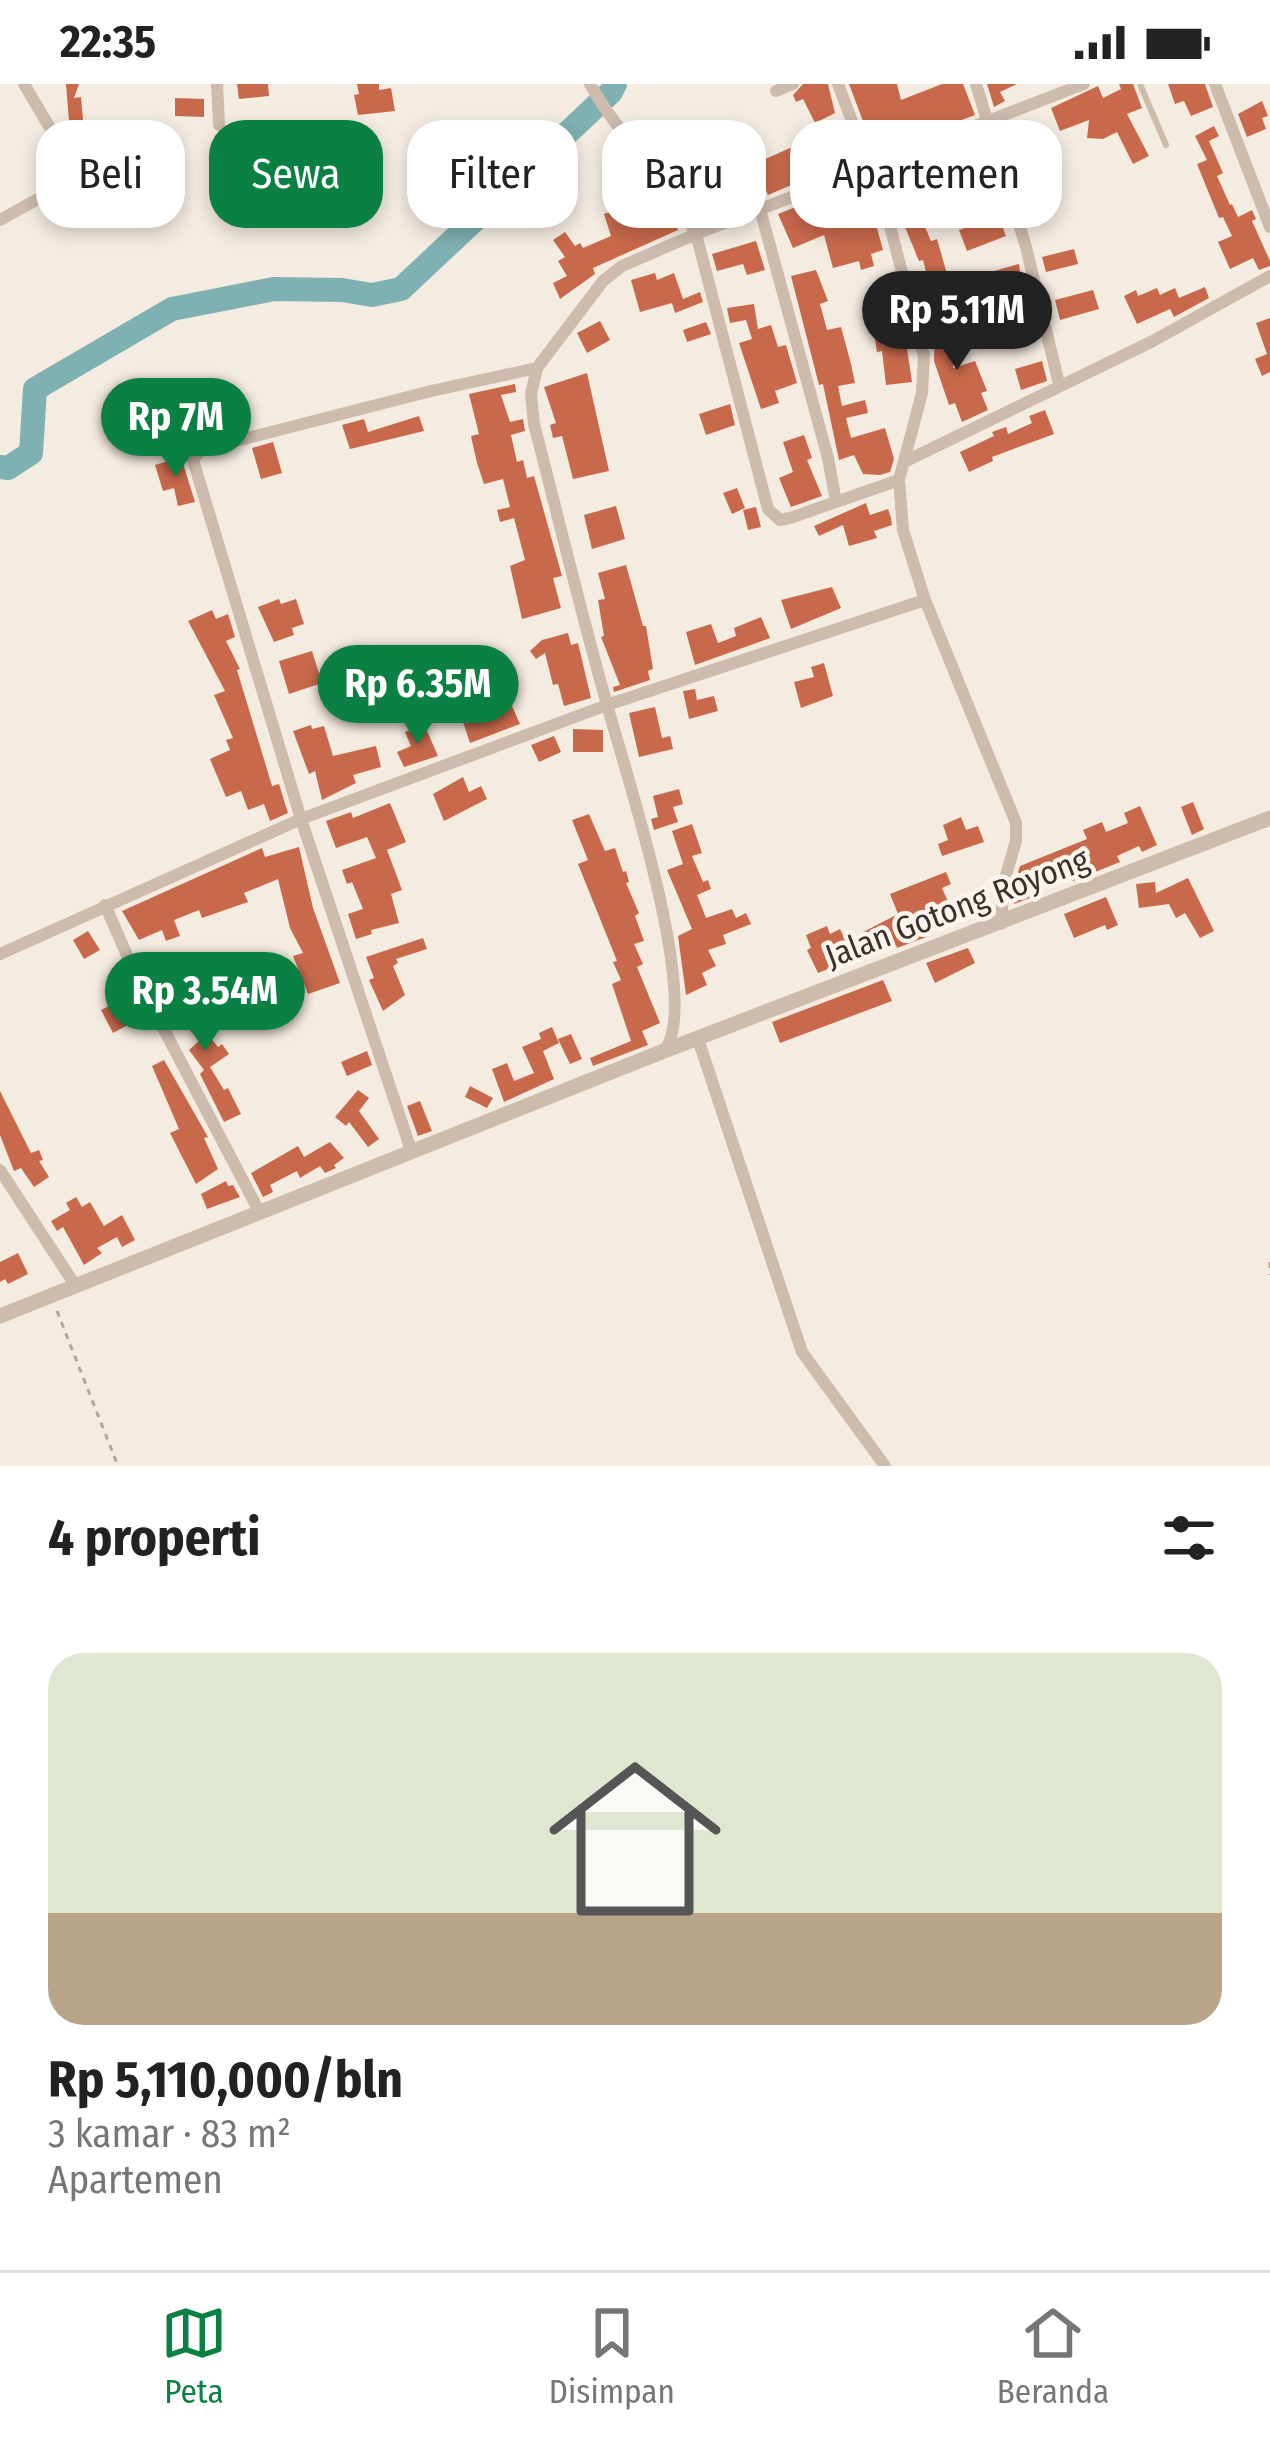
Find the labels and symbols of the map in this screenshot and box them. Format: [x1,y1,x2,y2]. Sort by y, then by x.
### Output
pin: Rp 5.11M [833,271,1081,373]
pin: Rp 7M [92,378,260,480]
pin: Rp 6.35M [294,645,542,747]
street label: Jalan Gotong Royong [820,839,1095,977]
pin: Rp 3.54M [81,952,329,1054]

